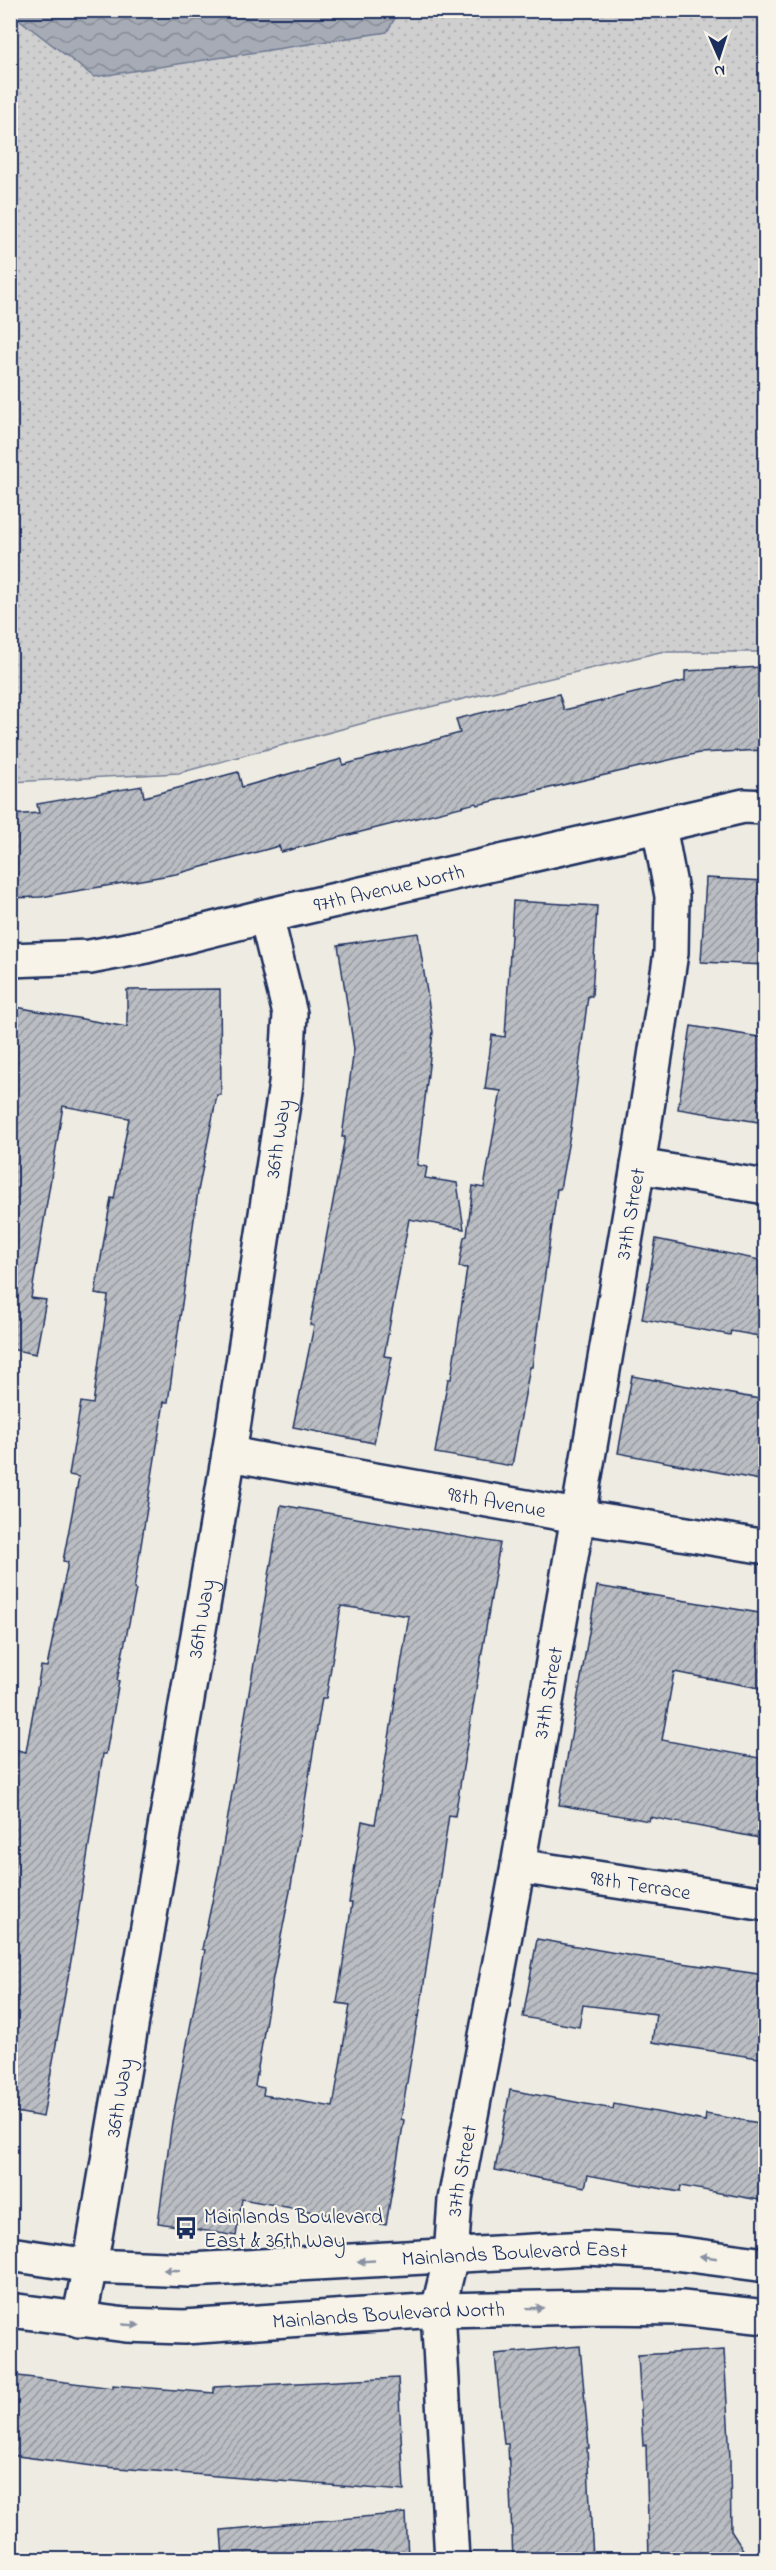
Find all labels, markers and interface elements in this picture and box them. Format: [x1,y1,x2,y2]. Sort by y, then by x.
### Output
north arrow [689,27,749,87]
text: N [713,58,726,82]
street label: 97th Avenue North [311,858,468,922]
street label: 36th Way [259,1097,302,1181]
street label: 37th Street [609,1166,654,1262]
street label: 98th Avenue [445,1480,549,1527]
street label: 36th Way [181,1577,226,1661]
street label: 37th Street [527,1645,572,1741]
street label: 98th Terrace [588,1864,693,1909]
street label: 36th Way [99,2056,144,2140]
street label: 37th Street [441,2123,486,2218]
place label: Mainlands Boulevard East & 36th Way [204,2203,383,2259]
bus stop icon: Mainlands Boulevard East & 36th Way [173,2215,199,2241]
street label: Mainlands Boulevard East [401,2235,628,2275]
one-way arrow [698,2253,717,2262]
one-way arrow [357,2257,376,2266]
one-way arrow [162,2265,181,2274]
street label: Mainlands Boulevard North [271,2296,505,2338]
one-way arrow [526,2303,545,2313]
one-way arrow [122,2320,141,2329]

